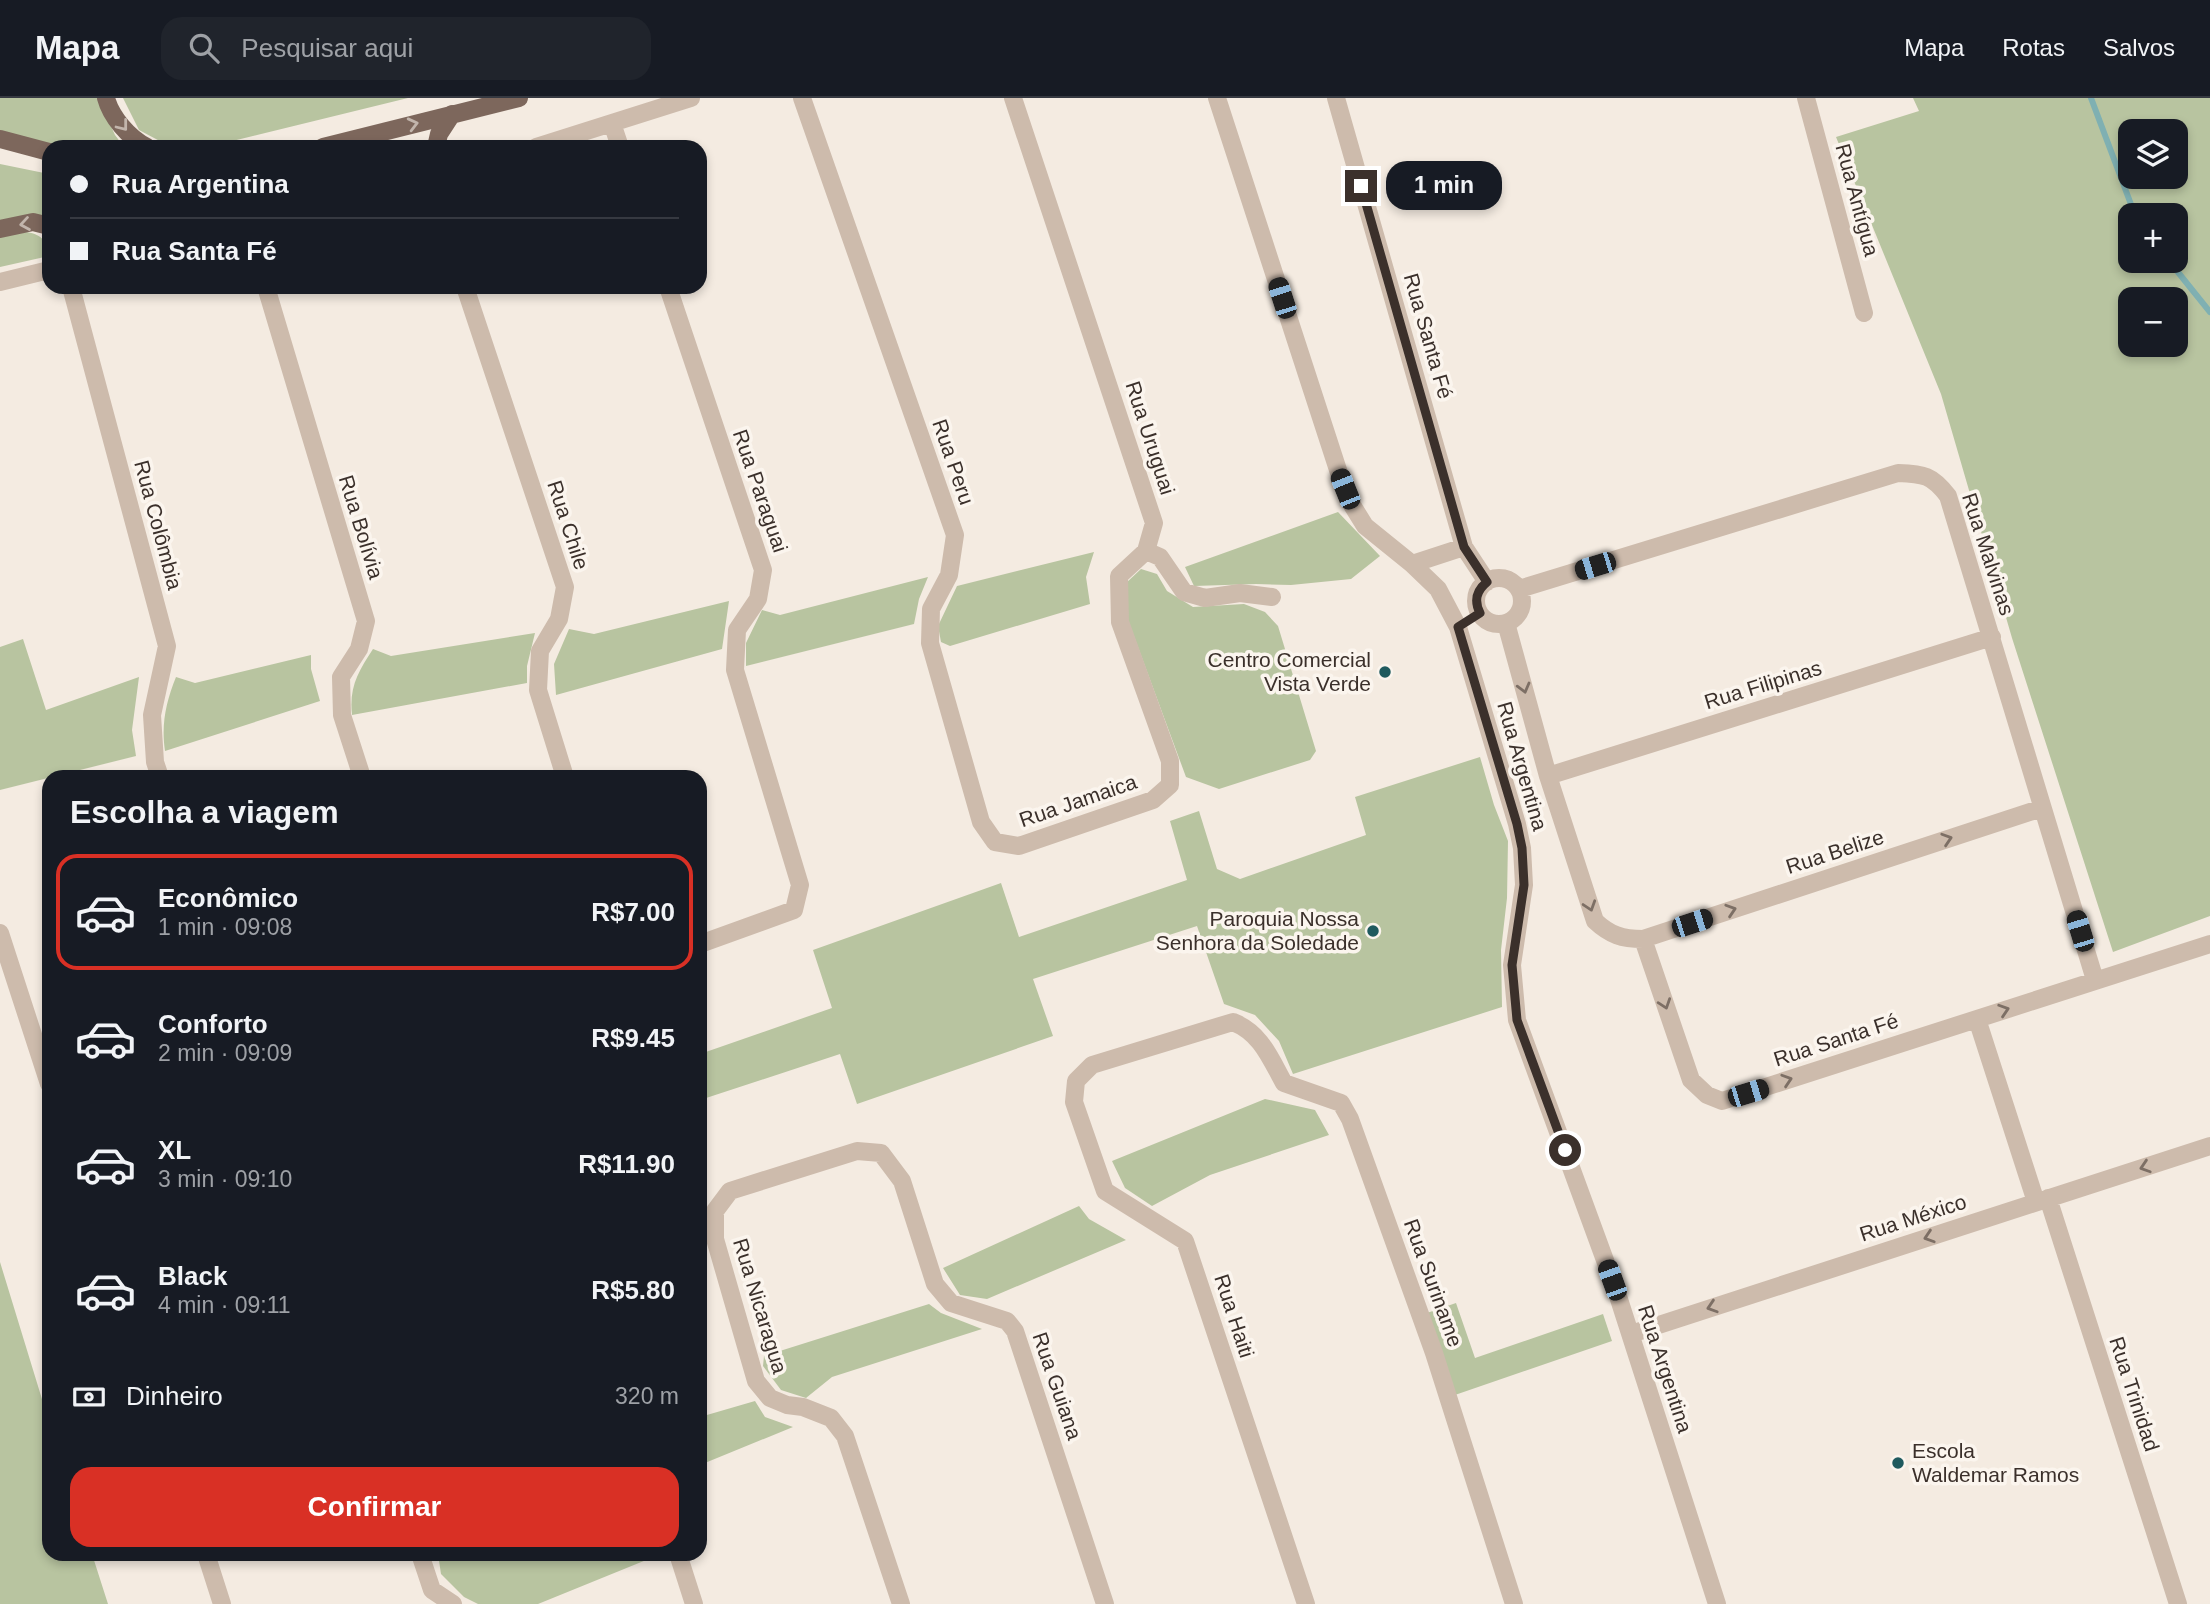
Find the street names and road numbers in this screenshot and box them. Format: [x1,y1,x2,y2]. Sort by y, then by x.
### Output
street label: Rua Antígua [1831,141,1884,259]
street label: Rua Santa Fé [1400,270,1457,401]
street label: Rua Uruguai [1121,378,1180,497]
street label: Rua Peru [928,416,979,508]
street label: Rua Paraguai [729,426,792,555]
street label: Rua Colômbia [130,458,187,592]
street label: Rua Bolívia [335,472,388,582]
street label: Rua Chile [543,477,594,572]
street label: Rua Malvinas [1958,490,2019,618]
street label: Rua Filipinas [1701,656,1824,713]
street label: Rua Argentina [1493,699,1552,833]
street label: Rua Jamaica [1016,770,1140,831]
street label: Rua Belize [1783,825,1887,878]
street label: Rua Santa Fé [1771,1009,1901,1070]
street label: Rua México [1857,1189,1969,1246]
street label: Rua Suriname [1400,1216,1467,1350]
street label: Rua Nicaragua [729,1236,792,1376]
street label: Rua Haiti [1210,1271,1259,1360]
street label: Rua Argentina [1634,1302,1697,1436]
street label: Rua Guiana [1028,1329,1087,1443]
street label: Rua Trinidad [2105,1334,2164,1454]

